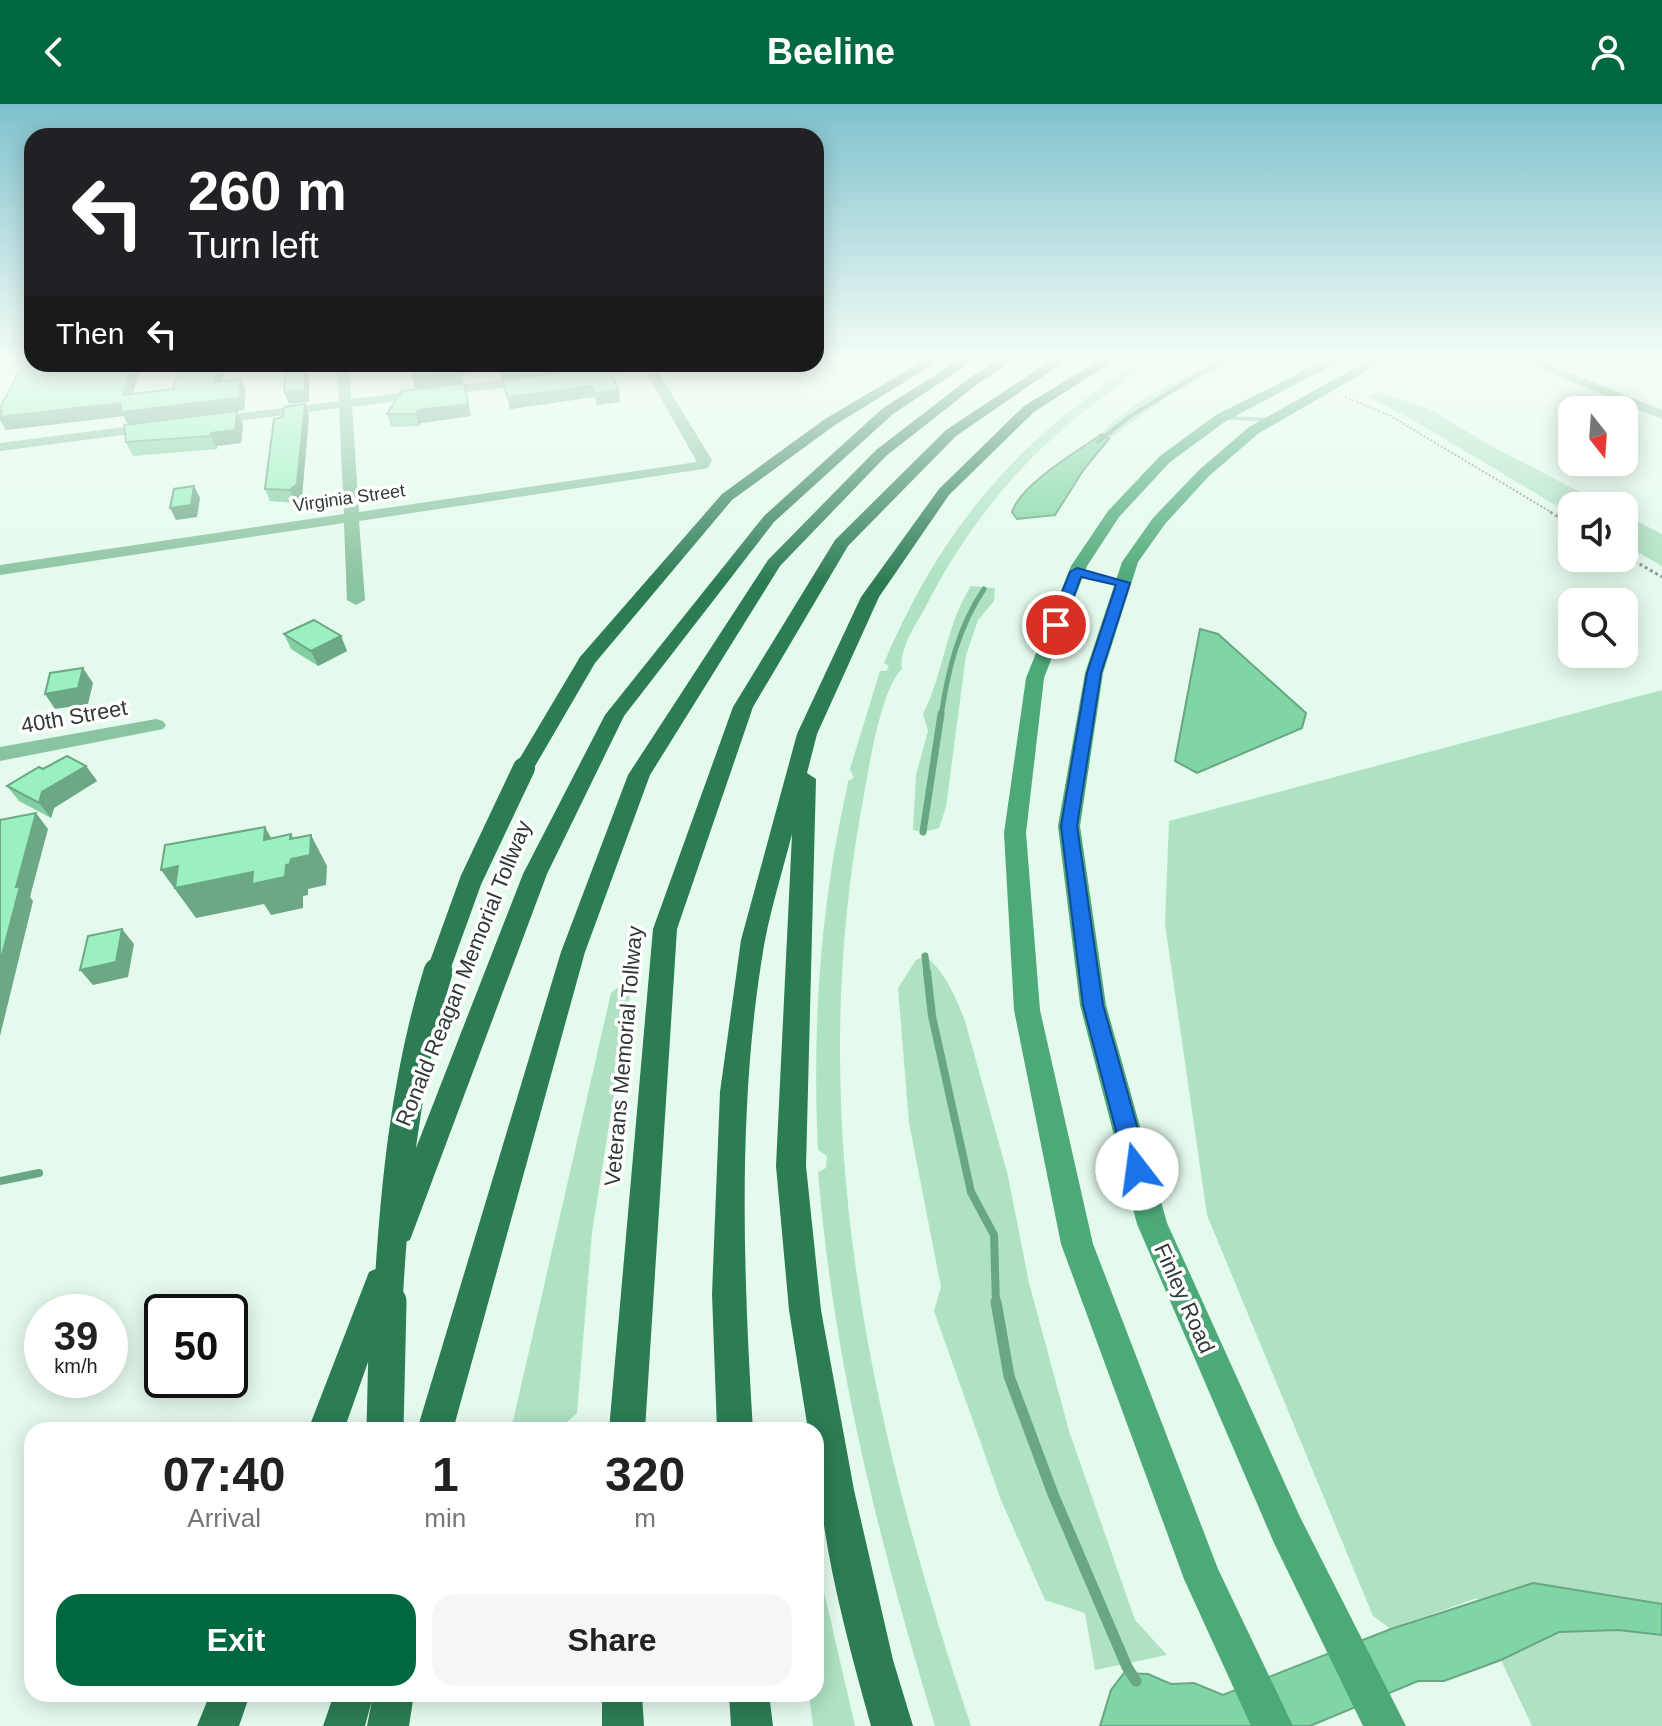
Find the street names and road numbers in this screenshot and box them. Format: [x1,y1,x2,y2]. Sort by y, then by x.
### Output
street label: Virginia Street [292,480,406,516]
street label: 40th Street [19,695,129,738]
street label: Ronald Reagan Memorial Tollway [391,817,536,1130]
street label: Veterans Memorial Tollway [600,925,647,1187]
street label: Finley Road [1149,1239,1220,1357]

